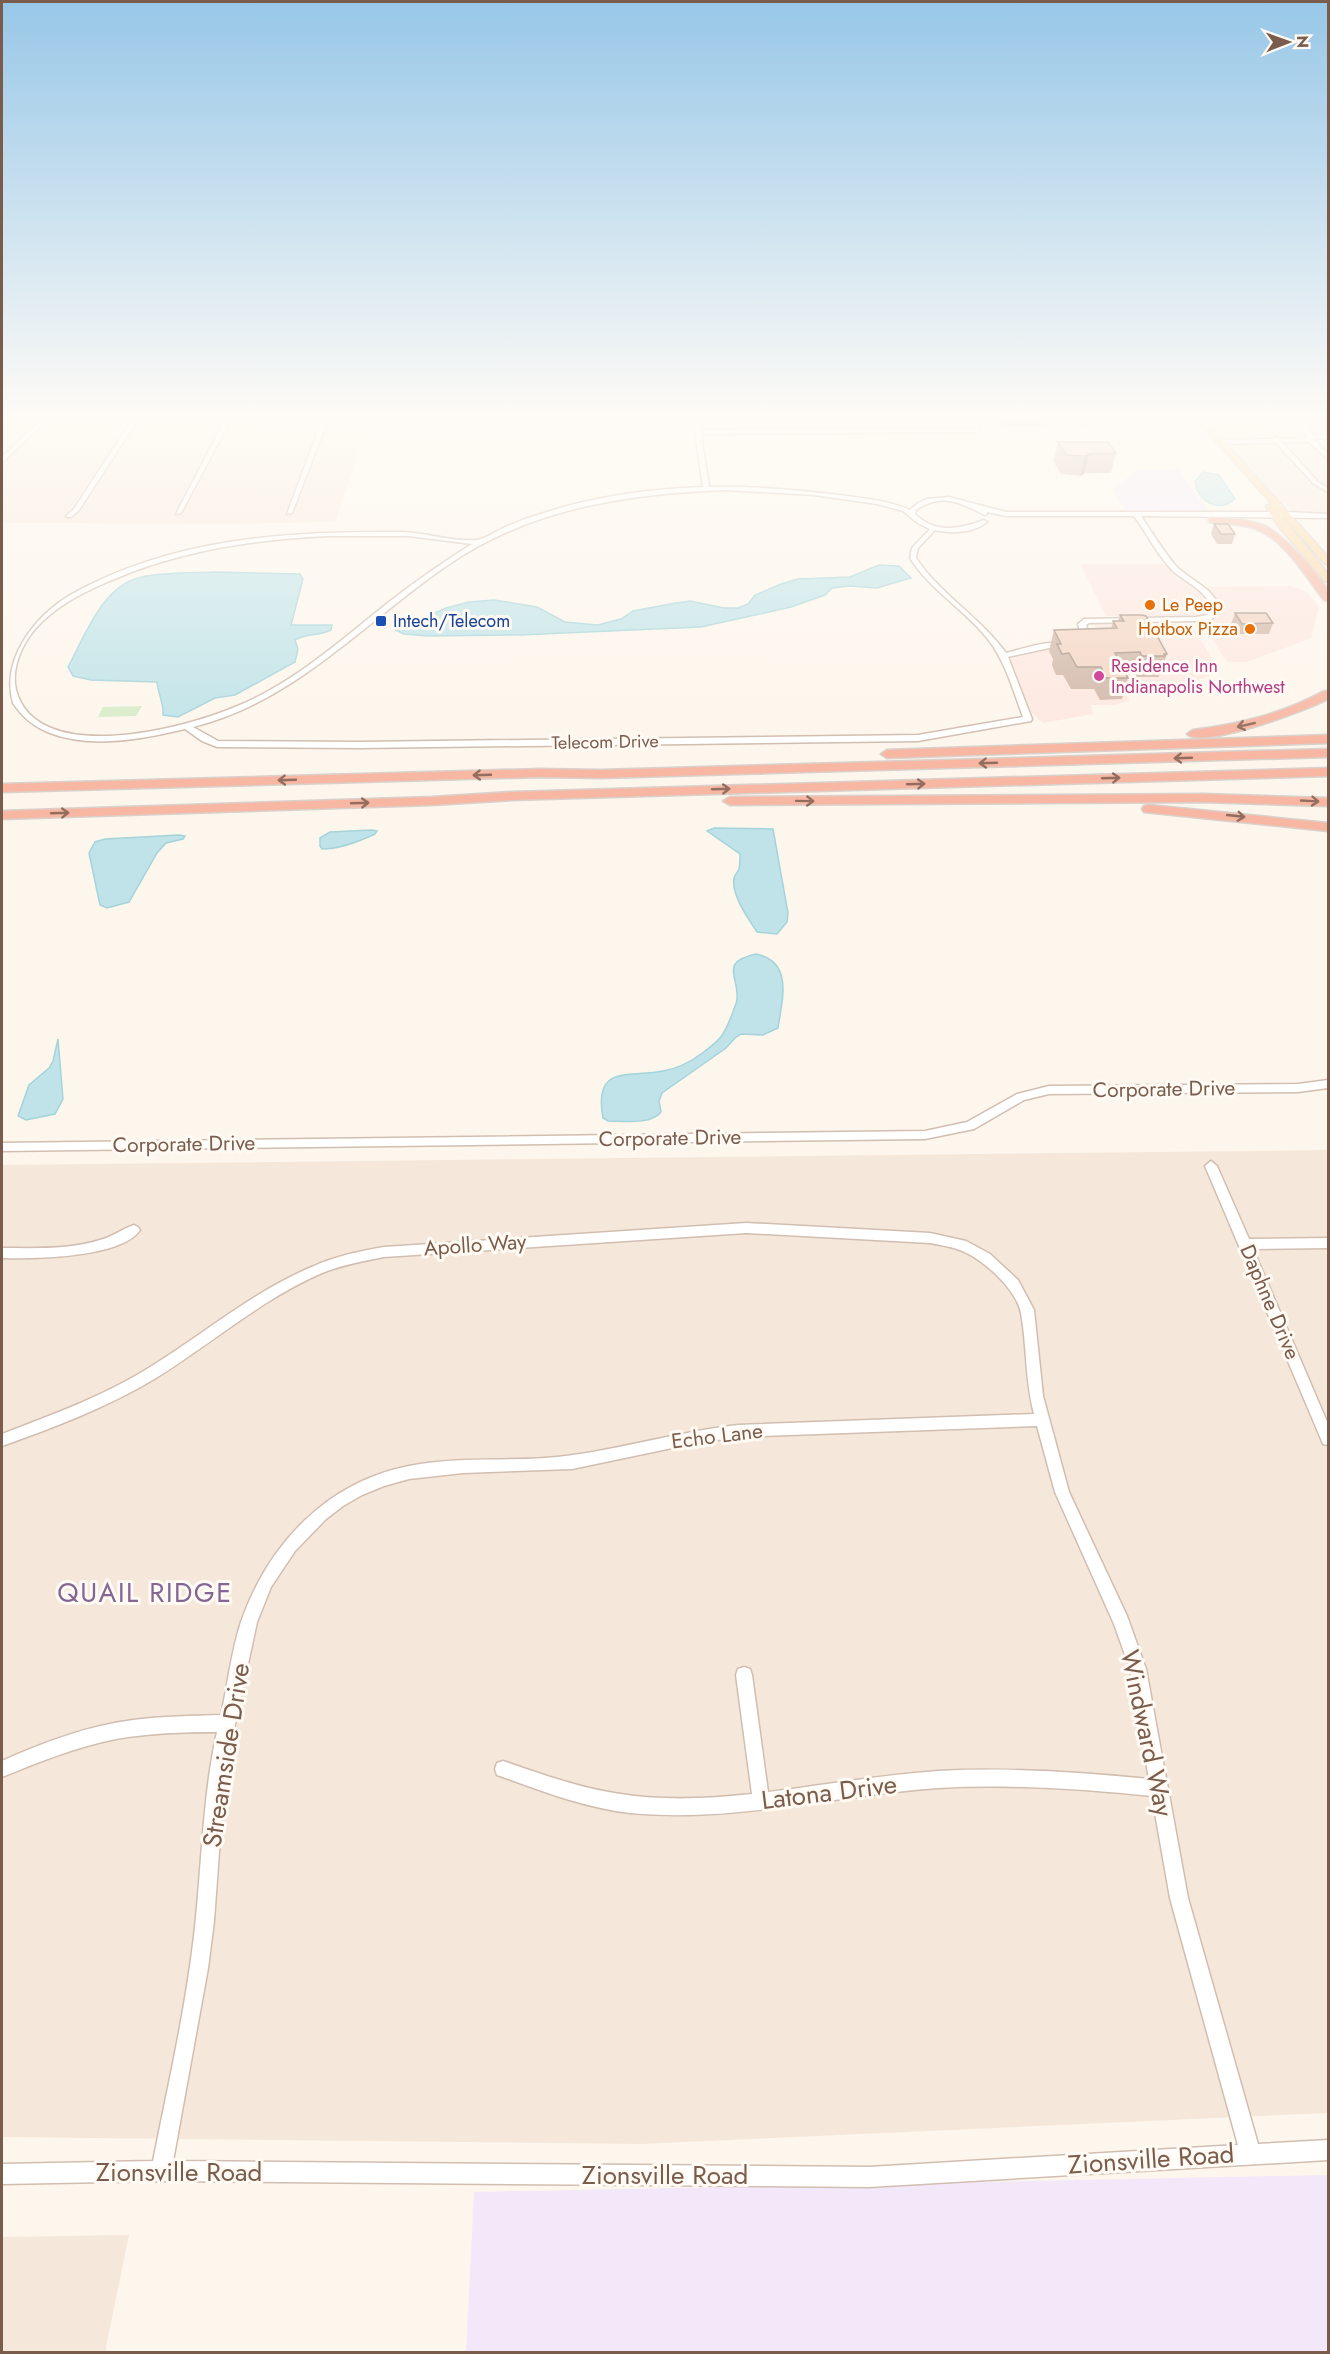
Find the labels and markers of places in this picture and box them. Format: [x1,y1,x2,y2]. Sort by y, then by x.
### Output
place label: Le Peep [1162,592,1223,618]
marker: Le Peep [1143,598,1157,612]
place label: Intech/Telecom [393,608,510,634]
marker: Intech/Telecom [374,614,388,628]
place label: Hotbox Pizza [1138,616,1238,642]
marker: Hotbox Pizza [1243,622,1257,636]
place label: Residence Inn Indianapolis Northwest [1111,653,1285,700]
marker: Residence Inn Indianapolis Northwest [1092,669,1106,683]

